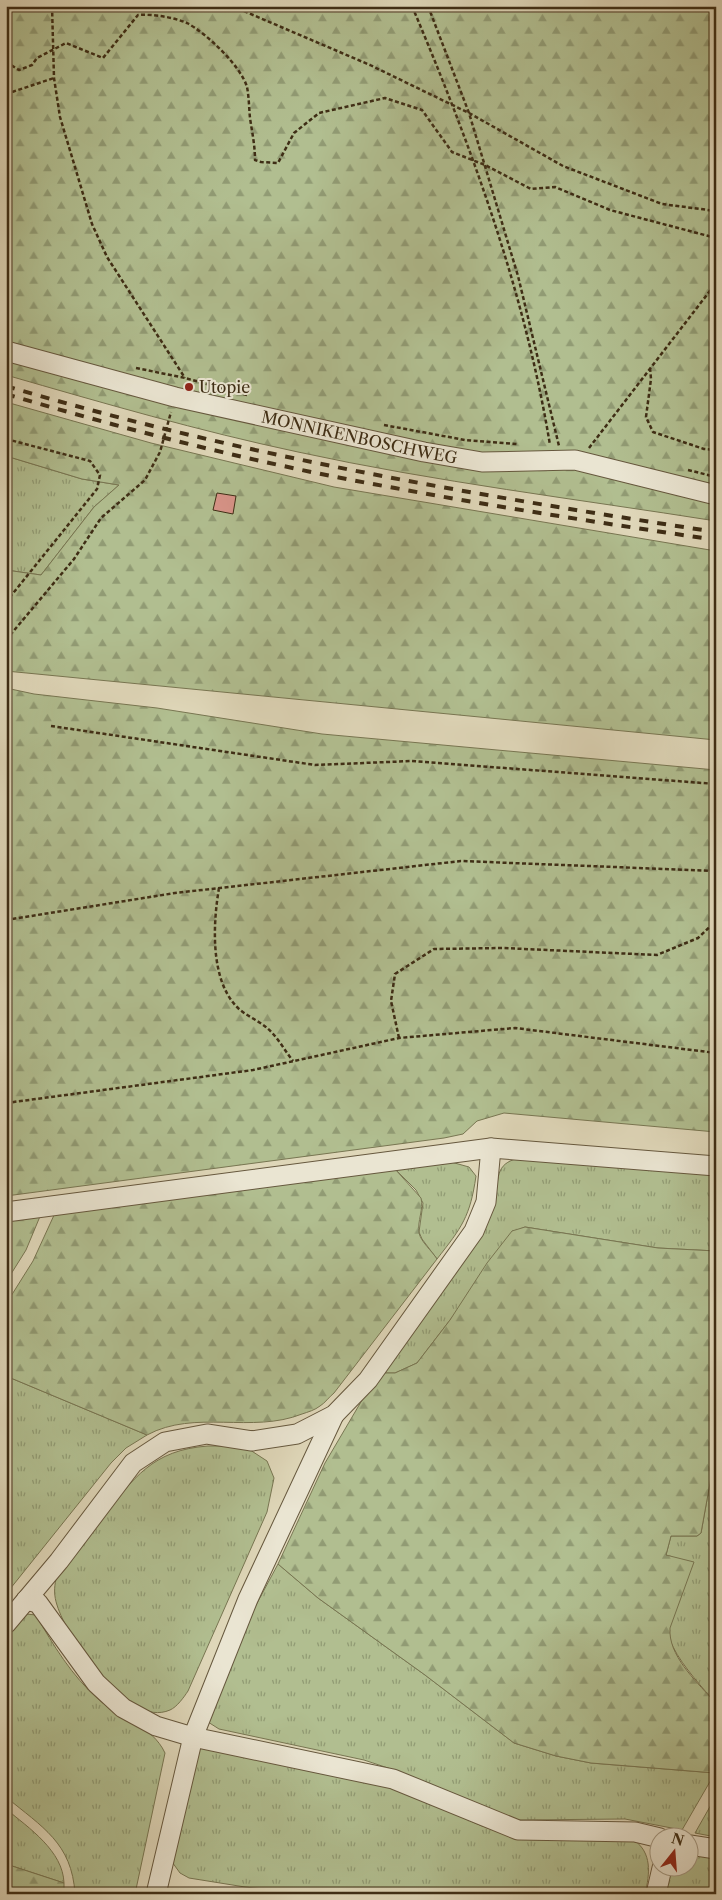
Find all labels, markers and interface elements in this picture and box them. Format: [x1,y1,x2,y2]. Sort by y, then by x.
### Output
place label: Utopie [199,377,250,397]
marker: Utopie [183,381,195,393]
street label: MONNIKENBOSCHWEG [260,406,459,468]
north arrow [650,1828,700,1878]
text: N [669,1829,686,1850]

